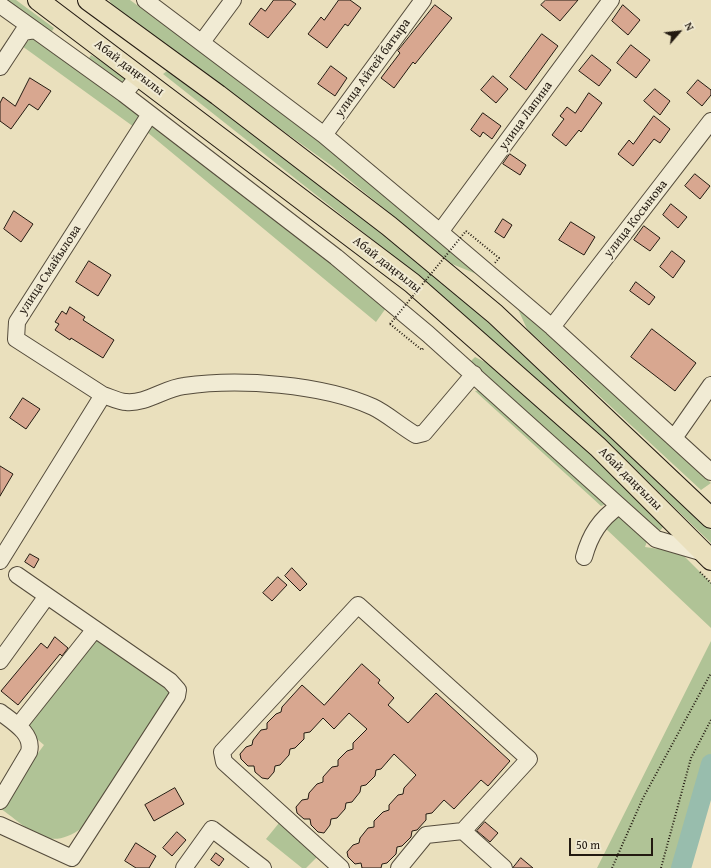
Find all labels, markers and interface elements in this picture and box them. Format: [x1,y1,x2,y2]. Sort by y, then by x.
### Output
north arrow [659,12,699,52]
street label: улица Айтей батыра [332,16,414,120]
text: N [681,19,698,33]
street label: Абай даңғылы [91,37,167,99]
street label: улица Лапина [496,79,556,153]
street label: улица Косынова [601,177,671,261]
street label: улица Смайылова [15,222,85,318]
street label: Абай даңғылы [349,233,425,297]
street label: Абай даңғылы [595,444,665,514]
scale bar [571,830,655,856]
text: 50 m [576,836,600,853]

